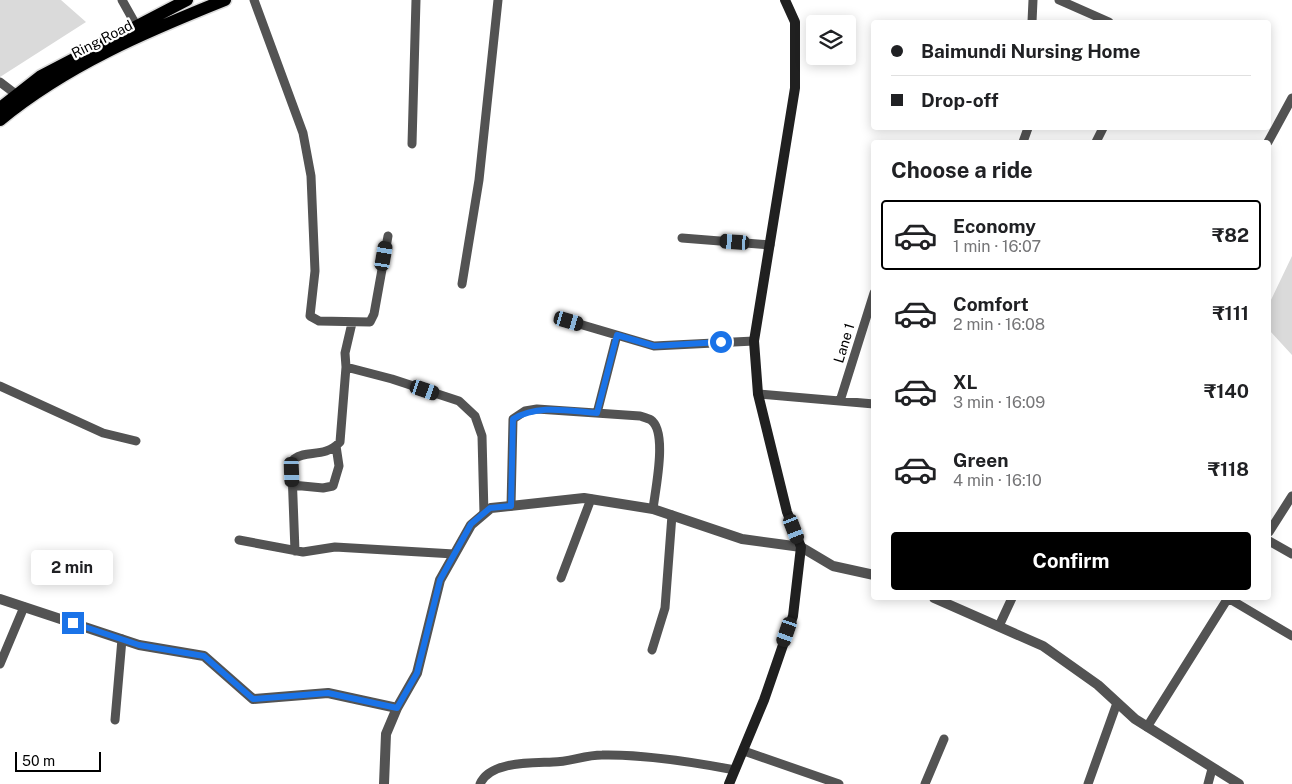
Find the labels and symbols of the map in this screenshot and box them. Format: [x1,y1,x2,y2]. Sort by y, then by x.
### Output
street label: Ring Road [69,17,135,61]
car [719,233,750,251]
car [374,240,393,272]
car [552,310,585,332]
street label: Lane 1 [830,321,858,365]
route start [710,331,732,353]
car [408,378,441,402]
car [283,457,300,487]
car [781,512,806,546]
callout: 2 min [32,550,114,586]
route end [62,612,84,634]
car [775,615,798,649]
scale bar [15,749,101,772]

